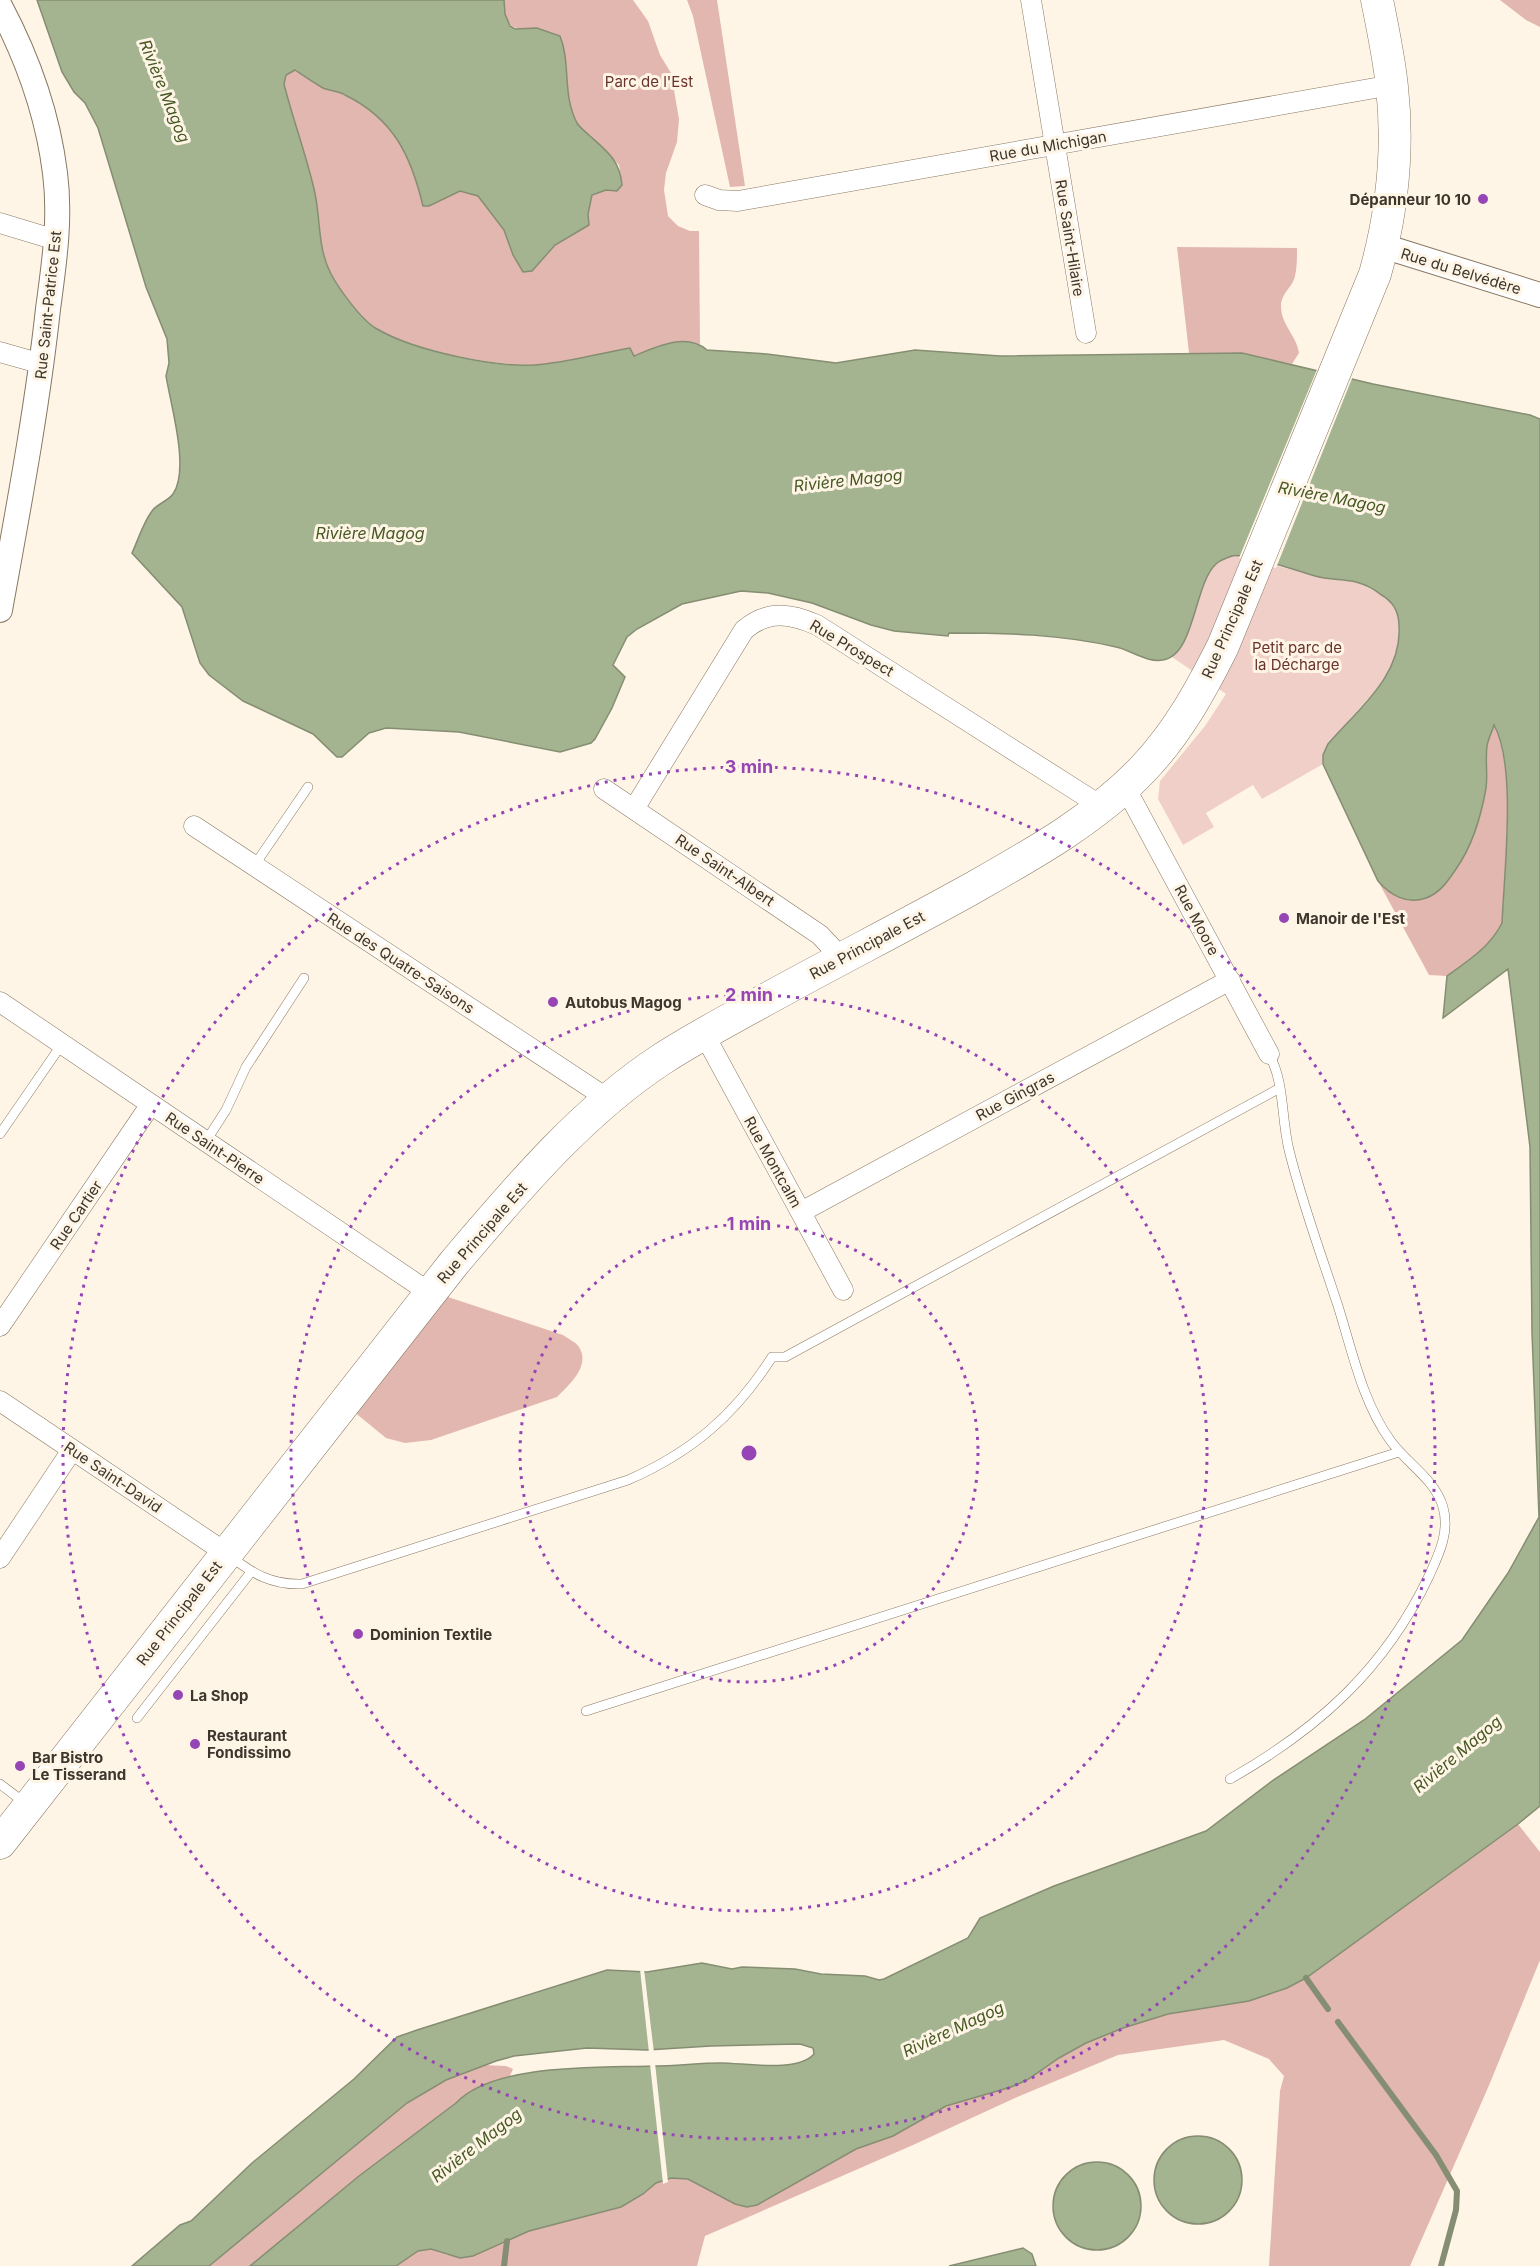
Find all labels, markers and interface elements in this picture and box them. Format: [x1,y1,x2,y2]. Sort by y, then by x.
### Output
water label: Rivière Magog [135,37,195,146]
park label: Parc de l'Est [605,72,693,91]
street label: Rue du Michigan [988,126,1108,166]
street label: Rue Saint-Hilaire [1051,178,1089,298]
place label: Dépanneur 10 10 [1350,190,1471,209]
marker: Dépanneur 10 10 [1476,192,1490,206]
street label: Rue Saint-Patrice Est [31,230,65,380]
street label: Rue du Belvédère [1398,244,1524,298]
water label: Rivière Magog [793,464,904,496]
water label: Rivière Magog [1276,477,1388,517]
water label: Rivière Magog [315,523,425,543]
street label: Rue Principale Est [1197,557,1267,681]
street label: Rue Prospect [806,615,898,681]
park label: Petit parc de la Décharge [1252,638,1342,674]
text: 3 min [725,756,773,777]
street label: Rue Saint-Albert [672,830,778,910]
street label: Rue Moore [1170,881,1224,959]
street label: Rue Principale Est [806,907,928,983]
street label: Rue des Quatre-Saisons [324,908,478,1018]
place label: Manoir de l'Est [1296,909,1406,928]
marker: Manoir de l'Est [1277,911,1291,925]
text: 2 min [725,984,773,1005]
place label: Autobus Magog [565,993,682,1012]
marker: Autobus Magog [546,995,560,1009]
street label: Rue Gingras [972,1067,1058,1125]
street label: Rue Saint-Pierre [162,1108,268,1188]
street label: Rue Montcalm [740,1113,806,1211]
street label: Rue Cartier [46,1176,106,1253]
street label: Rue Principale Est [433,1178,531,1287]
text: 1 min [727,1213,771,1234]
street label: Rue Saint-David [61,1437,165,1517]
centre of rings [739,1443,759,1463]
street label: Rue Principale Est [132,1557,226,1669]
place label: Dominion Textile [370,1625,492,1644]
marker: Dominion Textile [351,1627,365,1641]
place label: La Shop [190,1686,249,1705]
marker: La Shop [171,1688,185,1702]
water label: Rivière Magog [1409,1711,1505,1797]
place label: Restaurant Fondissimo [207,1726,291,1762]
marker: Restaurant Fondissimo [188,1737,202,1751]
place label: Bar Bistro Le Tisserand [32,1748,126,1784]
marker: Bar Bistro Le Tisserand [13,1759,27,1773]
water label: Rivière Magog [899,1997,1007,2061]
water label: Rivière Magog [427,2103,525,2187]

